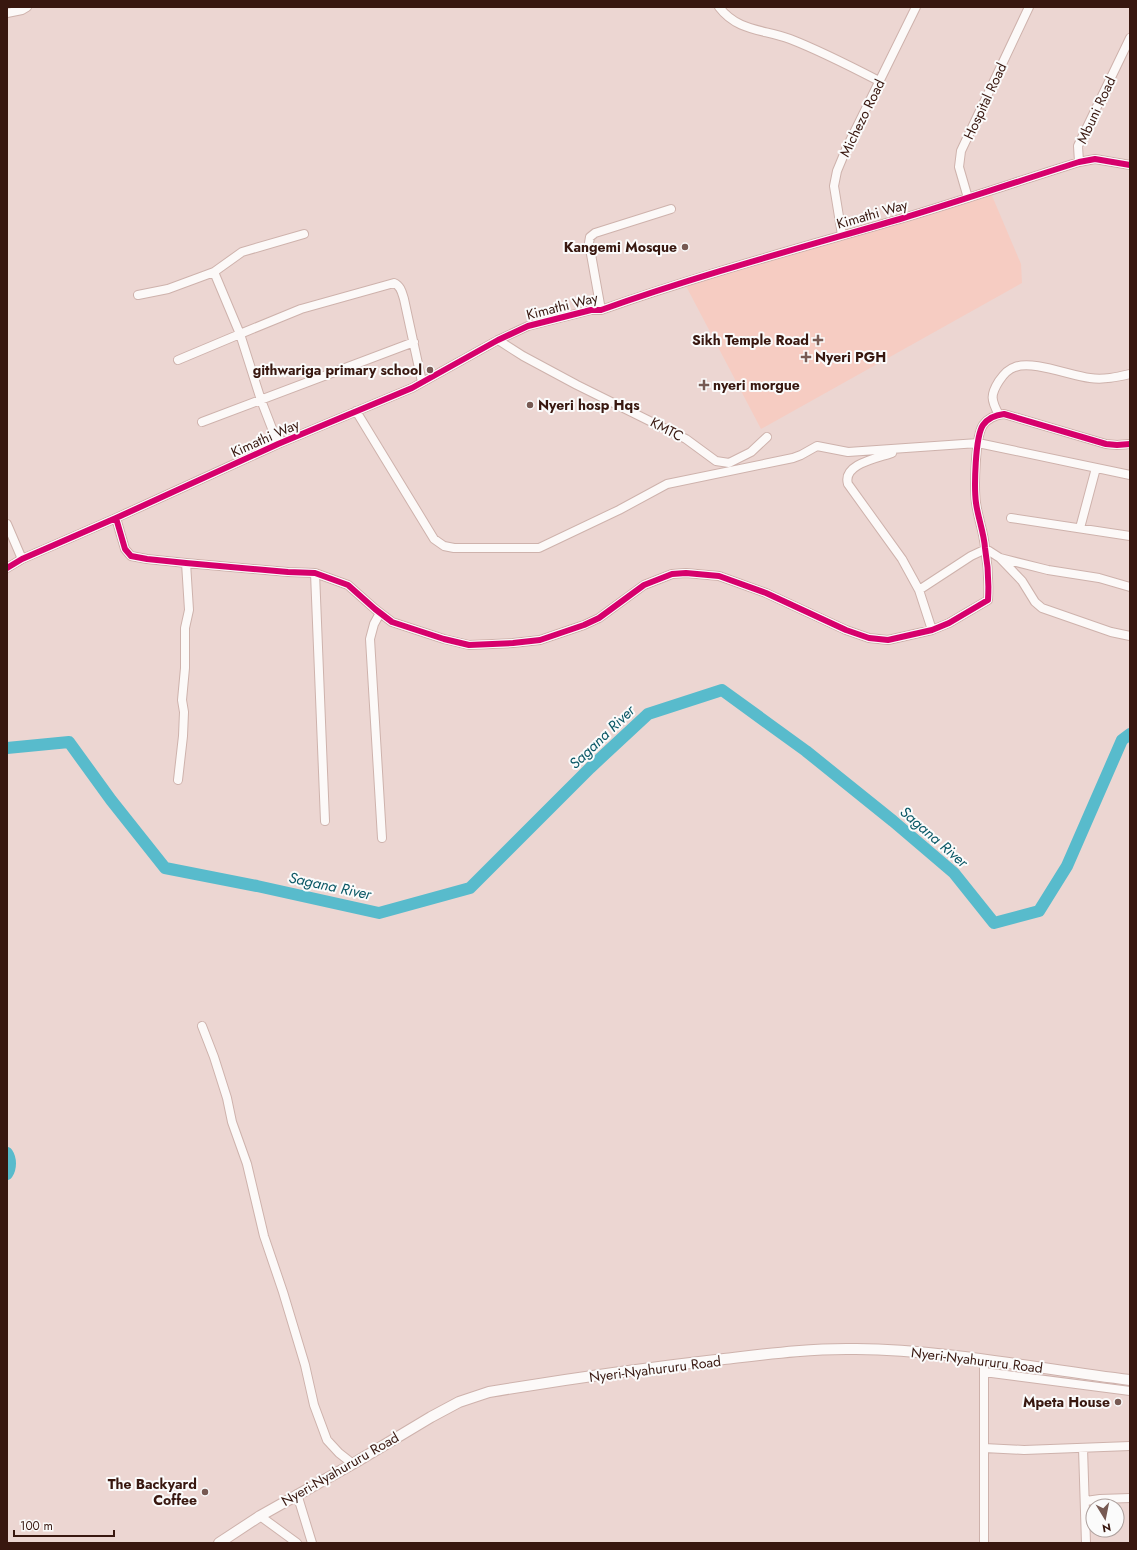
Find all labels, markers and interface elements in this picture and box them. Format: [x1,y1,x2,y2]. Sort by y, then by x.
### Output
street label: Hospital Road [958,59,1012,143]
street label: Mbuni Road [1072,73,1120,147]
street label: Michezo Road [835,76,889,160]
street label: Kimathi Way [834,194,911,234]
place label: Kangemi Mosque [564,237,677,257]
marker: Kangemi Mosque [680,242,690,252]
street label: Kimathi Way [524,287,601,325]
place label: Sikh Temple Road [692,330,809,350]
marker: Sikh Temple Road [812,334,824,346]
place label: Nyeri PGH [815,347,886,367]
marker: Nyeri PGH [800,351,812,363]
place label: githwariga primary school [253,360,422,380]
marker: githwariga primary school [425,365,435,375]
place label: nyeri morgue [713,375,800,395]
marker: nyeri morgue [698,379,710,391]
place label: Nyeri hosp Hqs [538,395,640,415]
marker: Nyeri hosp Hqs [525,400,535,410]
street label: KMTC [647,412,687,446]
street label: Kimathi Way [228,414,303,462]
water label: Sagana River [564,699,641,774]
water label: Sagana River [895,801,974,873]
water label: Sagana River [287,867,374,906]
street label: Nyeri-Nyahururu Road [910,1342,1044,1378]
street label: Nyeri-Nyahururu Road [588,1351,722,1387]
place label: Mpeta House [1023,1392,1110,1412]
marker: Mpeta House [1113,1397,1123,1407]
street label: Nyeri-Nyahururu Road [278,1427,402,1511]
place label: The Backyard Coffee [108,1474,197,1510]
marker: The Backyard Coffee [200,1487,210,1497]
north arrow [1085,1498,1125,1538]
scale bar [14,1512,114,1538]
text: 100 m [20,1517,53,1535]
text: N [1101,1519,1112,1536]

